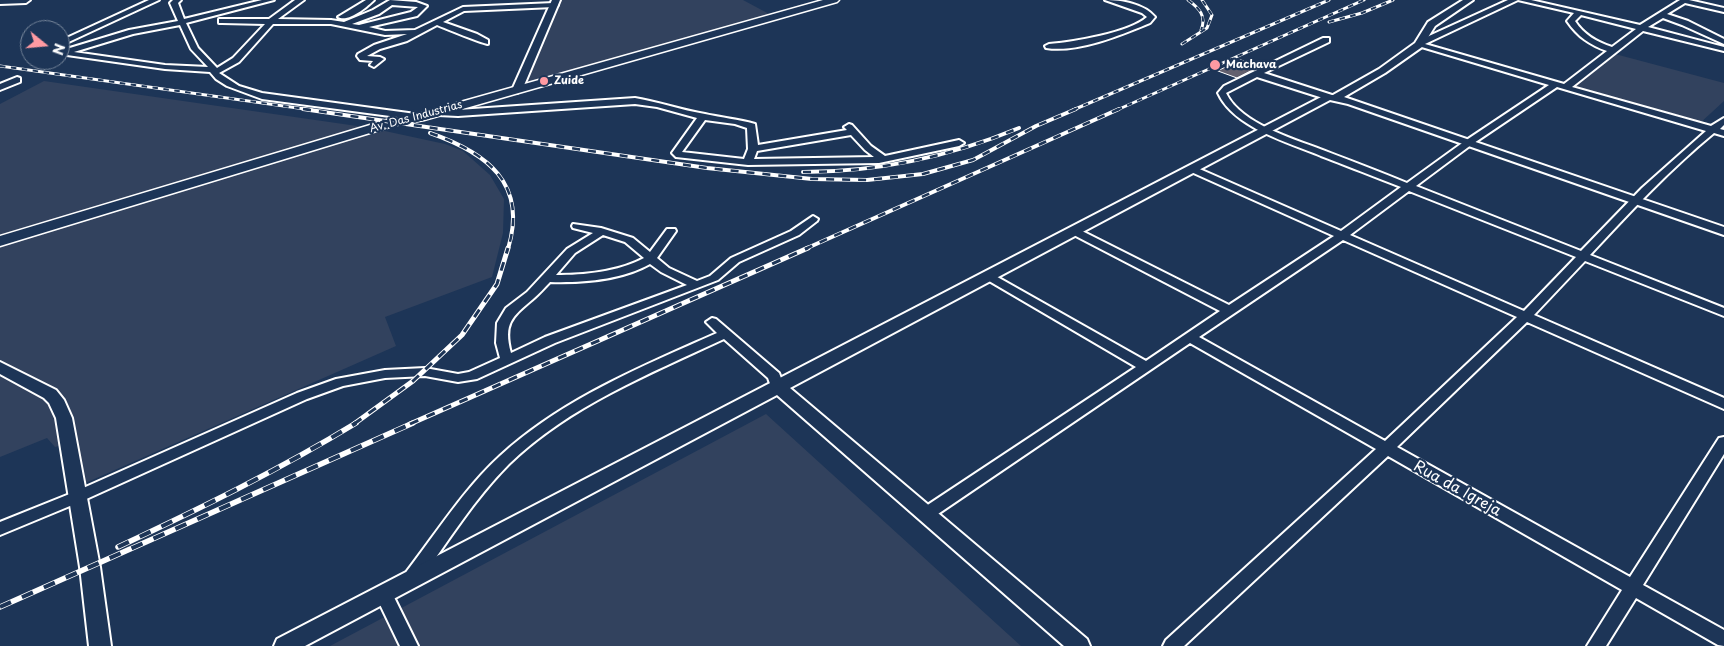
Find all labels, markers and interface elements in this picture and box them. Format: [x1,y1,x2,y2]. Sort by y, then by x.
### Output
north arrow [20,20,70,70]
text: N [47,41,71,58]
marker: Machava [1208,58,1222,72]
place label: Machava [1226,58,1277,72]
place label: Zuide [554,74,584,88]
marker: Zuide [538,75,550,87]
street label: Av. Das Industrias [368,98,464,136]
street label: Rua da Igreja [1410,458,1504,520]

